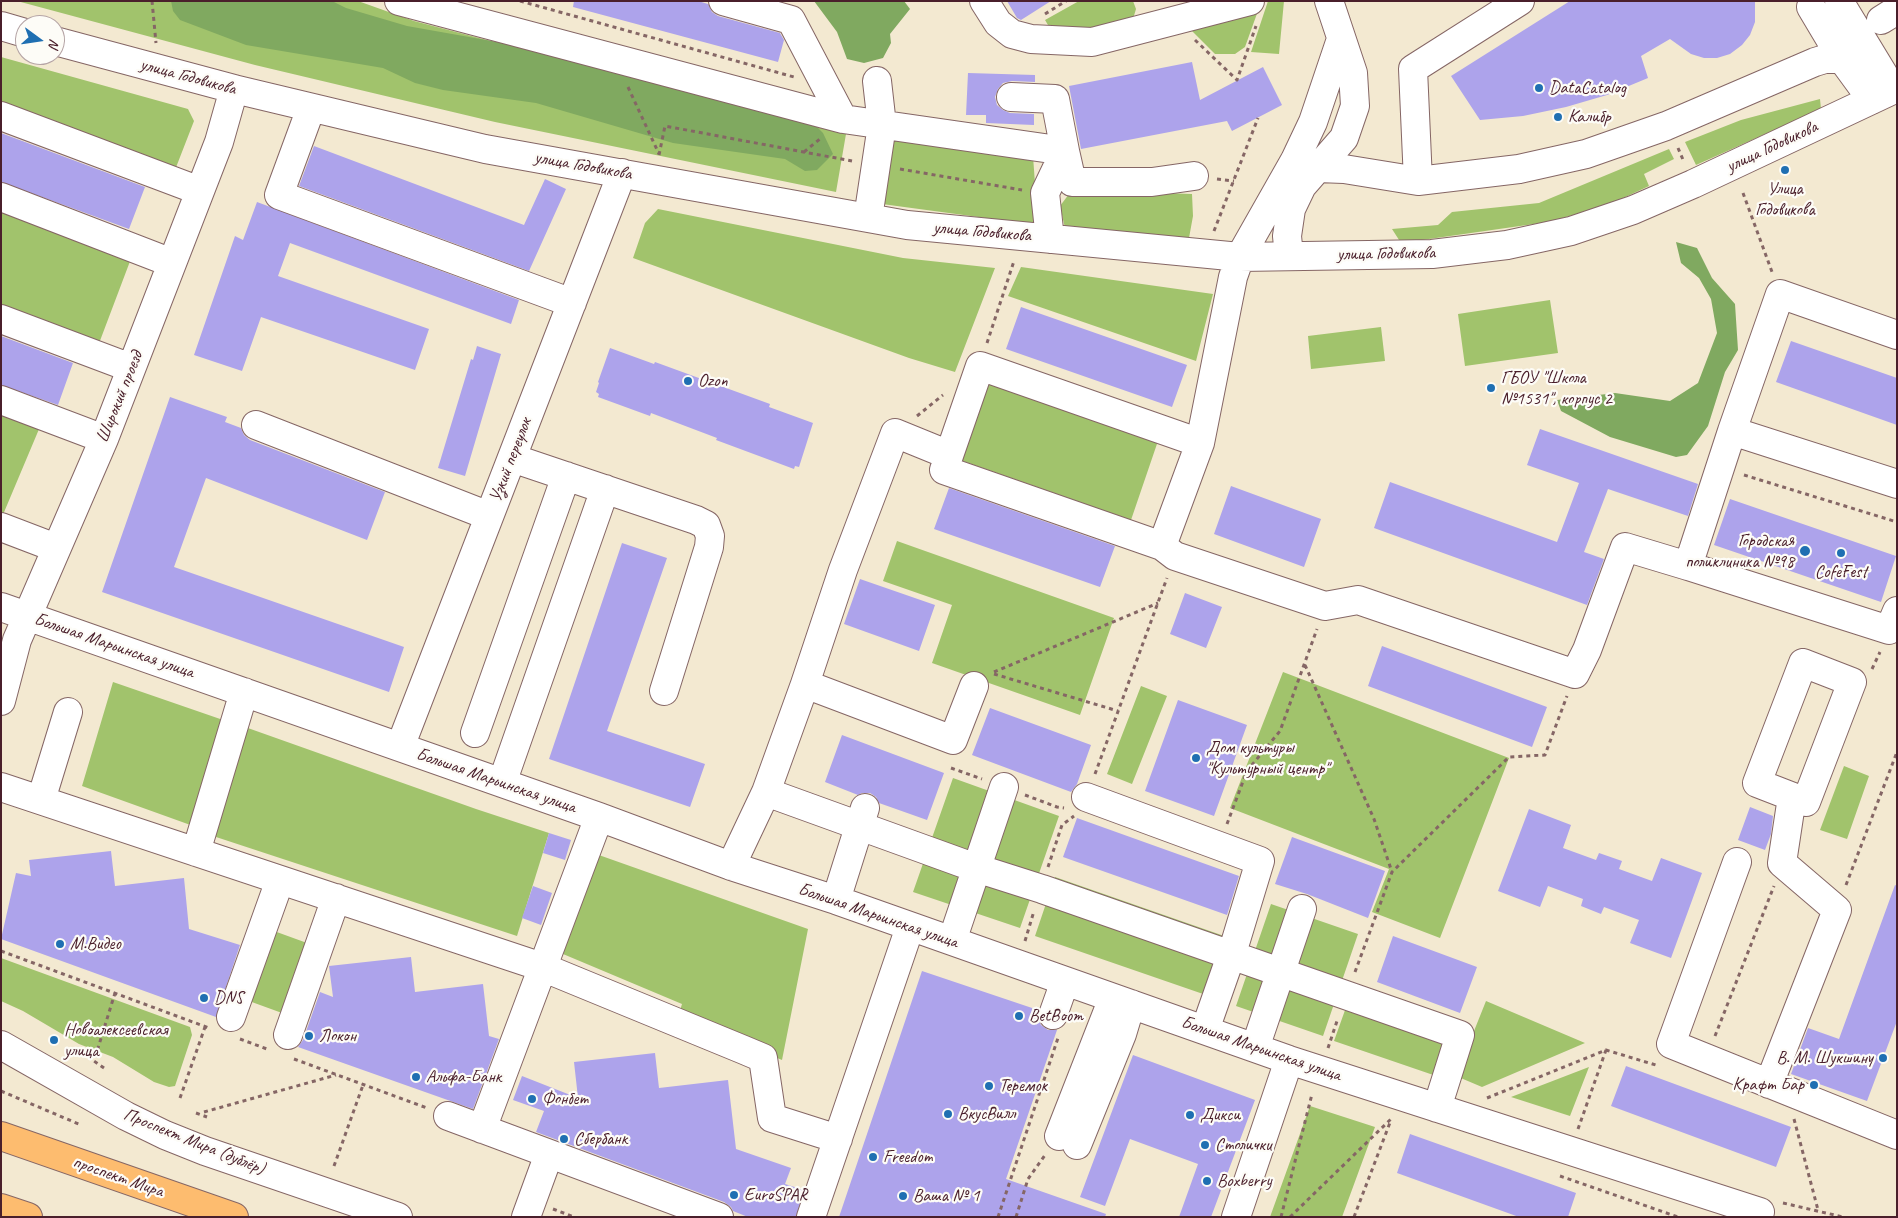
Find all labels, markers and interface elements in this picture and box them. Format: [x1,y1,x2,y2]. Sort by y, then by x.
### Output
north arrow [15,15,65,65]
text: N [45,37,63,50]
street label: улица Годовикова [138,54,238,100]
place label: DataCatalog [1549,77,1626,99]
marker: DataCatalog [1533,82,1545,94]
place label: Калибр [1568,106,1611,128]
marker: Калибр [1552,111,1564,123]
street label: улица Годовикова [1723,116,1821,178]
street label: улица Годовикова [533,147,633,185]
marker: Улица Годовикова [1779,164,1791,176]
place label: Улица Годовикова [1755,178,1815,220]
street label: улица Годовикова [932,217,1032,247]
street label: улица Годовикова [1337,242,1435,266]
street label: Широкий проезд [92,348,148,446]
place label: ГБОУ "Школа №1531", корпус 2 [1501,367,1612,409]
place label: Ozon [698,370,728,392]
marker: Ozon [682,375,694,387]
marker: ГБОУ "Школа №1531", корпус 2 [1485,382,1497,394]
street label: Узкий переулок [485,415,537,505]
place label: Городская поликлиника №98 [1685,530,1794,572]
marker: Городская поликлиника №98 [1798,544,1812,558]
marker: CofeFest [1835,547,1847,559]
place label: CofeFest [1815,561,1867,583]
street label: Большая Марьинская улица [31,609,197,683]
place label: Дом культуры "Культурный центр" [1206,737,1329,780]
street label: Большая Марьинская улица [413,744,579,818]
marker: Дом культуры "Культурный центр" [1190,752,1202,764]
street label: Большая Марьинская улица [795,879,961,953]
place label: М.Видео [70,933,121,955]
marker: М.Видео [54,938,66,950]
place label: DNS [214,987,243,1009]
marker: DNS [198,992,210,1004]
place label: BetBoom [1029,1005,1083,1027]
marker: BetBoom [1013,1010,1025,1022]
street label: Большая Марьинская улица [1178,1012,1344,1086]
place label: Новоалексеевская улица [64,1019,168,1062]
place label: Локон [319,1025,356,1047]
marker: Локон [303,1030,315,1042]
marker: Новоалексеевская улица [48,1034,60,1046]
place label: В. М. Шукшину [1776,1047,1873,1069]
marker: В. М. Шукшину [1877,1052,1889,1064]
place label: Альфа-Банк [426,1066,501,1088]
marker: Альфа-Банк [410,1071,422,1083]
place label: Крафт Бар [1733,1074,1804,1096]
place label: Теремок [999,1075,1047,1097]
marker: Крафт Бар [1808,1079,1820,1091]
marker: Теремок [983,1080,995,1092]
place label: Фонбет [542,1088,588,1110]
marker: Фонбет [526,1093,538,1105]
place label: ВкусВилл [958,1103,1015,1125]
street label: Проспект Мира (дублёр) [120,1104,268,1180]
place label: Дикси [1200,1104,1240,1126]
marker: ВкусВилл [942,1108,954,1120]
marker: Дикси [1184,1109,1196,1121]
place label: Сбербанк [574,1128,627,1150]
marker: Сбербанк [558,1133,570,1145]
place label: Столички [1215,1134,1271,1156]
marker: Столички [1199,1139,1211,1151]
place label: Freedom [883,1146,933,1168]
street label: проспект Мира [70,1151,166,1203]
marker: Freedom [867,1151,879,1163]
place label: Boxberry [1217,1170,1272,1192]
marker: Boxberry [1201,1175,1213,1187]
place label: EuroSPAR [744,1184,808,1206]
place label: Ваша № 1 [913,1185,980,1207]
marker: EuroSPAR [728,1189,740,1201]
marker: Ваша № 1 [897,1190,909,1202]

